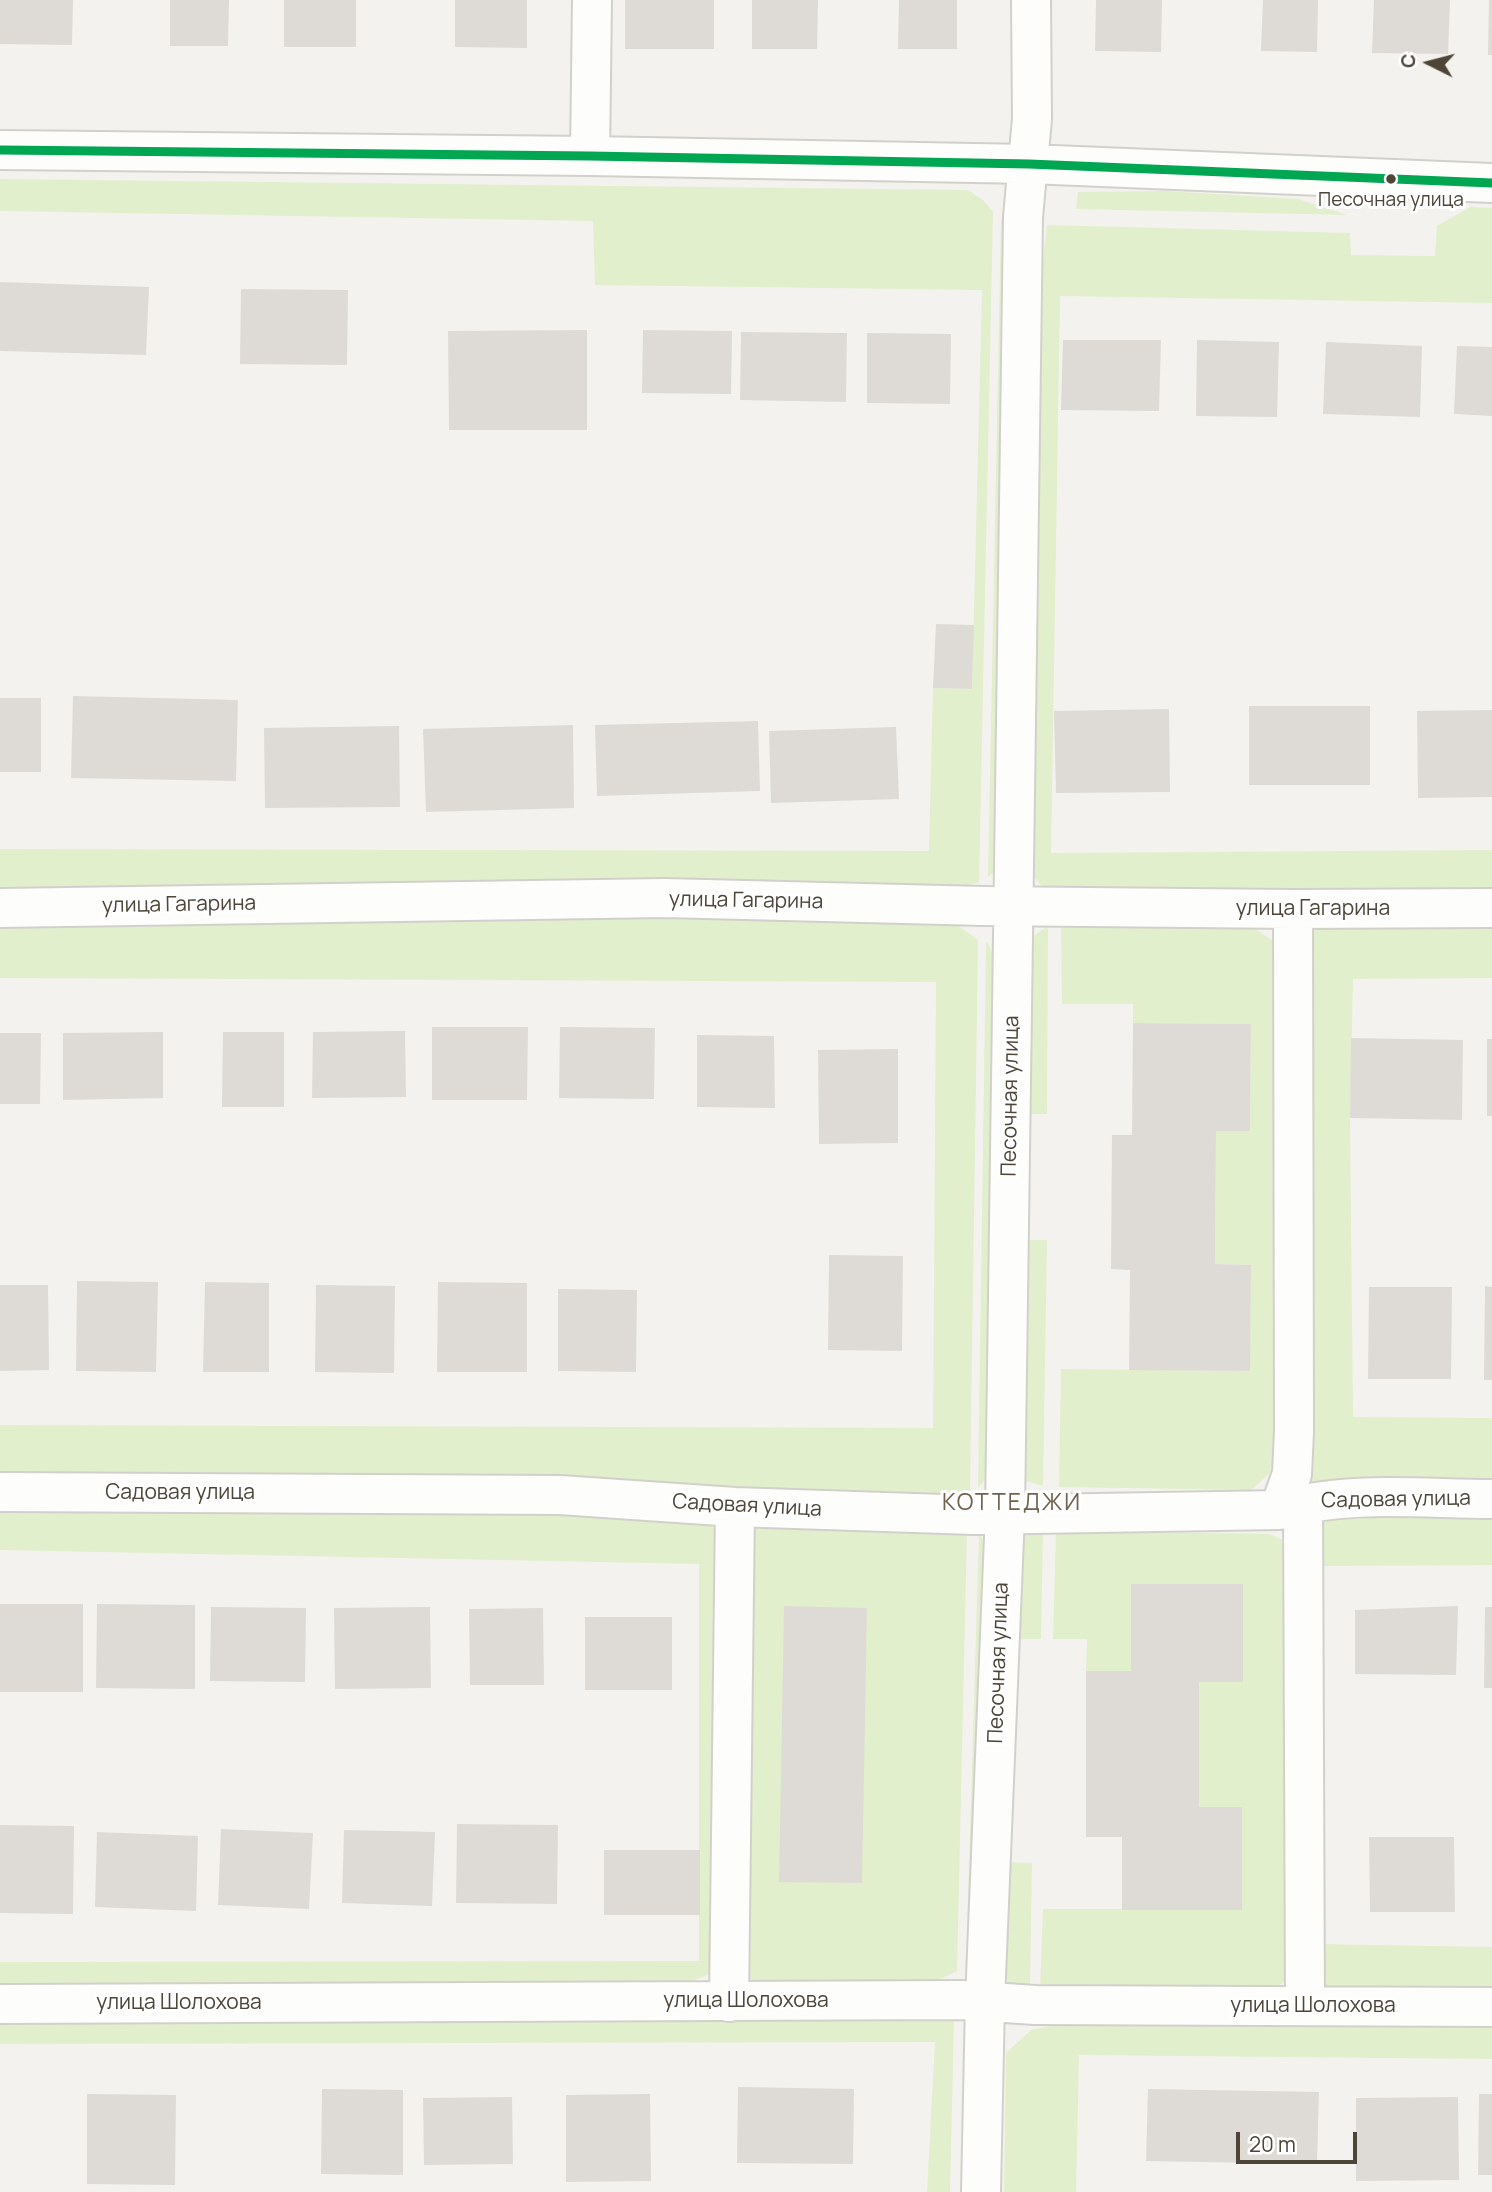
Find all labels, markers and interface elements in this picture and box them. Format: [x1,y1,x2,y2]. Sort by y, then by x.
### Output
north arrow [1394,28,1464,98]
text: С [1394,52,1422,69]
marker: Песочная улица [1384,172,1398,186]
place label: Песочная улица [1318,190,1464,212]
street label: улица Гагарина [669,887,823,915]
street label: улица Гагарина [102,891,256,919]
street label: улица Гагарина [1236,896,1390,922]
street label: Песочная улица [997,1015,1025,1177]
street label: Садовая улица [105,1480,255,1506]
street label: Садовая улица [1321,1486,1471,1514]
street label: Садовая улица [672,1489,822,1523]
district label: КОТТЕДЖИ [943,1490,1081,1518]
street label: Песочная улица [984,1582,1014,1744]
street label: улица Шолохова [663,1988,829,2014]
street label: улица Шолохова [96,1990,262,2016]
street label: улица Шолохова [1230,1993,1396,2019]
scale bar [1240,2118,1361,2162]
text: 20 m [1249,2130,1296,2158]

